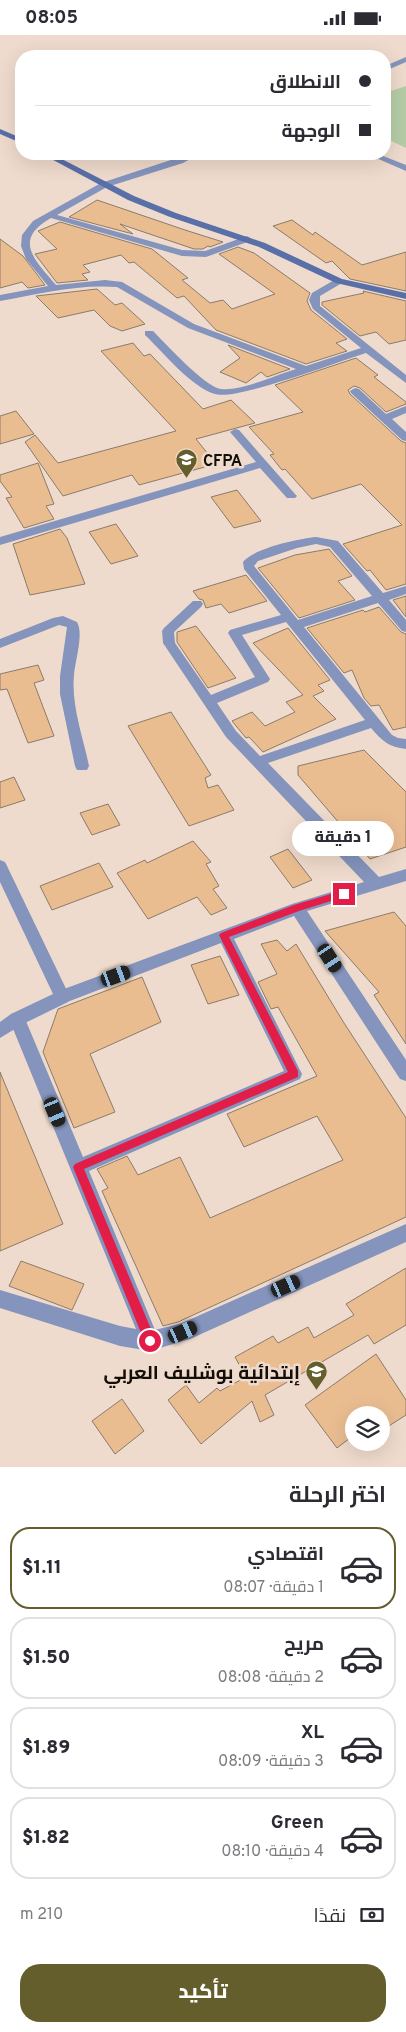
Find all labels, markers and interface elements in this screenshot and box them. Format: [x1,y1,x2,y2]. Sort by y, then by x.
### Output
text: 08:05 [25,6,78,30]
text: الانطلاق [270,71,341,95]
text: الوجهة [281,120,341,144]
school or university icon: CFPA [175,448,199,479]
place label: CFPA [203,452,242,472]
callout: 1 دقيقة [293,821,395,857]
text: 1 دقيقة [314,828,372,848]
route end [333,883,355,905]
car [315,941,344,975]
car [99,964,132,988]
car [42,1095,67,1129]
car [269,1273,302,1299]
car [166,1319,199,1345]
route start [139,1330,161,1352]
school or university icon: إبتدائية بوشليف العربي [304,1360,328,1391]
place label: إبتدائية بوشليف العربي [103,1362,300,1388]
map controls [345,1406,390,1451]
button: layers [345,1406,390,1451]
text: اختر الرحلة [289,1483,386,1510]
text: اقتصادي [248,1543,324,1567]
icon: car [339,1546,384,1591]
text: $1.11 [22,1556,62,1580]
text: 1 دقيقة · 08:07 [223,1578,324,1598]
text: مريح [284,1633,324,1657]
icon: car [339,1636,384,1681]
text: $1.50 [22,1646,70,1670]
text: 2 دقيقة · 08:08 [218,1668,324,1688]
text: XL [301,1721,324,1745]
icon: car [339,1726,384,1771]
text: $1.89 [22,1736,70,1760]
text: 3 دقيقة · 08:09 [218,1752,324,1772]
text: Green [271,1811,324,1835]
icon: car [339,1816,384,1861]
text: $1.82 [22,1826,70,1850]
text: 4 دقيقة · 08:10 [221,1842,324,1862]
icon: cash [358,1901,386,1929]
text: 210 m [20,1905,63,1925]
text: نقدًا [314,1905,346,1929]
button: تأكيد [20,1964,386,2022]

